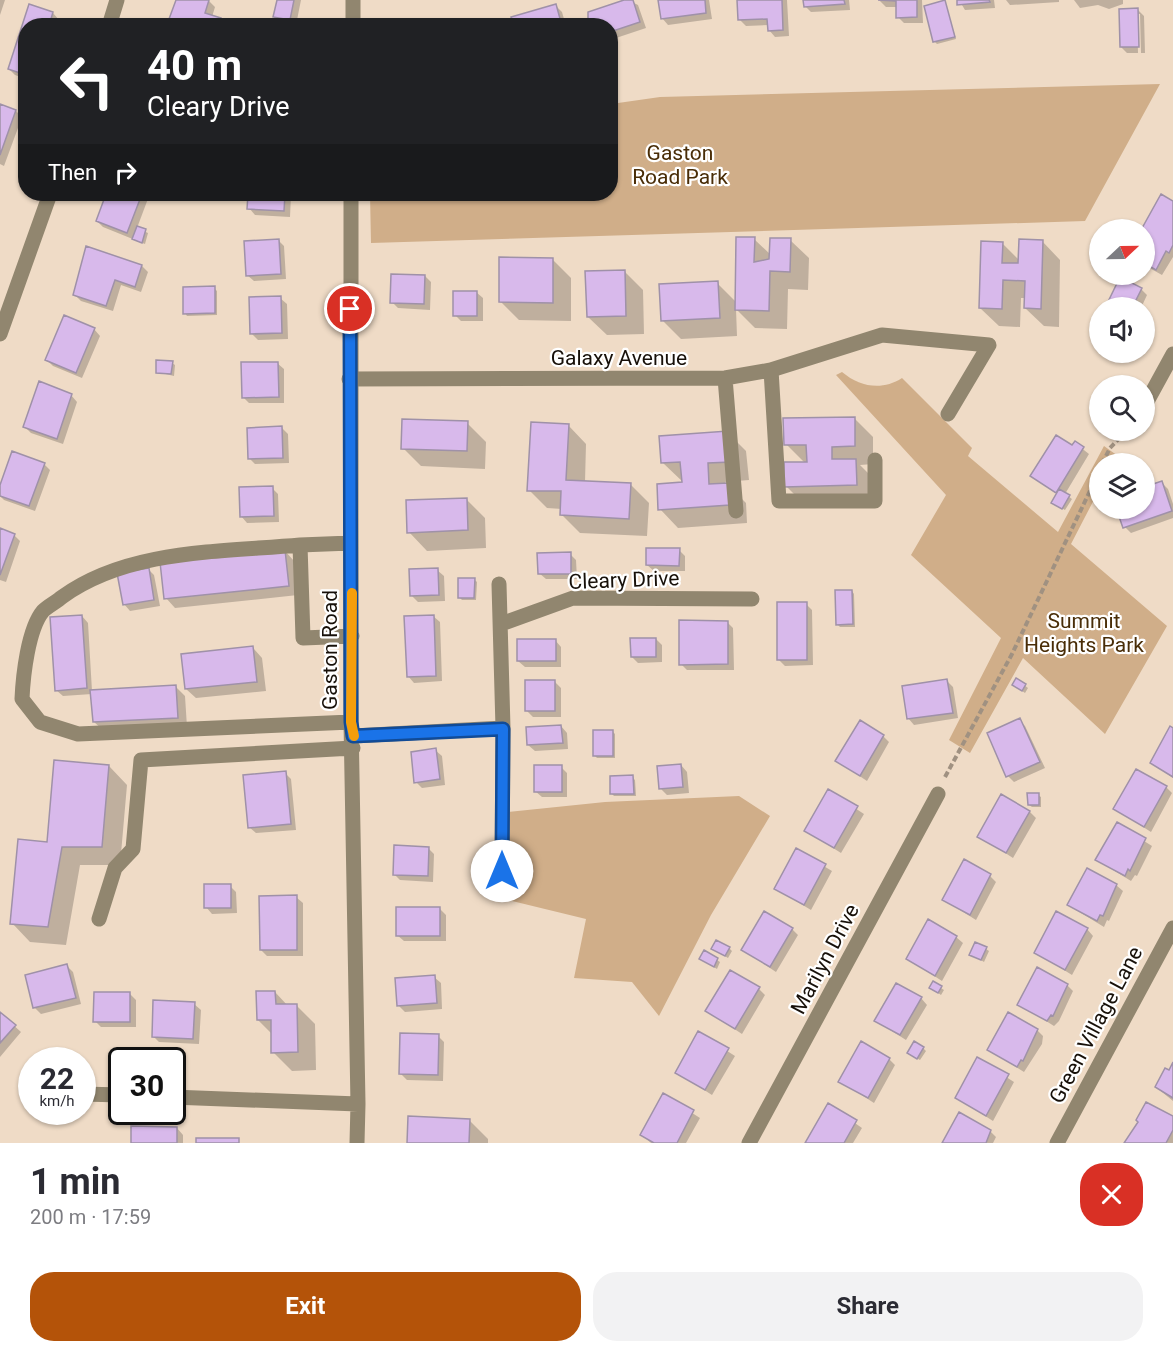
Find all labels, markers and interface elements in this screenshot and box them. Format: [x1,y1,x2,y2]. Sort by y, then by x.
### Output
text: 40 m [147,41,242,90]
icon: left [48,42,126,120]
text: Cleary Drive [147,91,290,123]
park label: Gaston Road Park [632,141,728,189]
icon: right [109,156,142,189]
text: Then [48,160,97,185]
north arrow [1089,219,1155,285]
map controls [1089,219,1155,519]
pin [324,283,375,334]
icon: arrive [333,292,366,325]
button: sound [1089,297,1155,363]
street label: Galaxy Avenue [551,346,687,370]
button: search [1089,375,1155,441]
button: layers [1089,453,1155,519]
street label: Cleary Drive [568,566,680,594]
street label: Gaston Road [318,590,342,710]
park label: Summit Heights Park [1024,609,1144,657]
position arrow [470,839,534,903]
street label: Marilyn Drive [786,900,864,1018]
street label: Green Village Lane [1045,943,1147,1107]
speed limit sign: 30 [108,1047,186,1125]
text: 22 [40,1061,74,1096]
text: km/h [39,1092,75,1110]
text: 1 min [30,1161,121,1203]
button: close [1080,1163,1143,1226]
text: 200 m · 17:59 [30,1205,151,1229]
button: Exit [30,1272,581,1341]
button: Share [593,1272,1143,1341]

